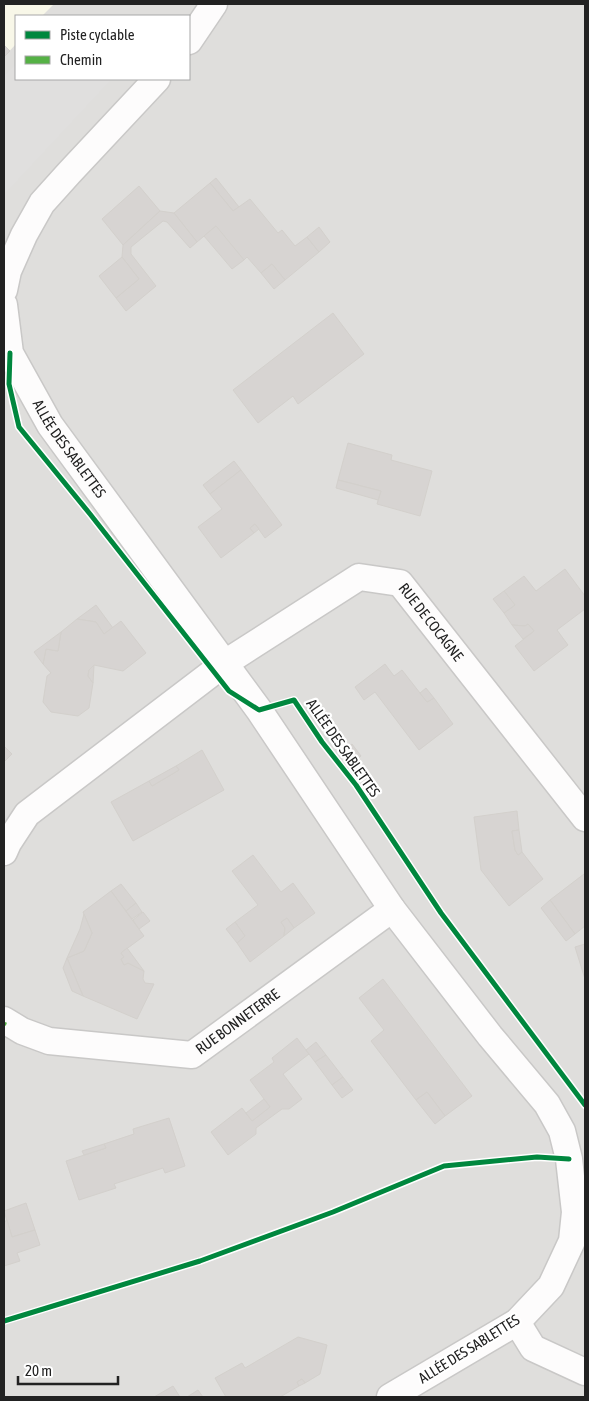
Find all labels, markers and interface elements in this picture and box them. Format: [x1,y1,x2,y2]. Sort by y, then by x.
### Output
legend [15,15,190,80]
text: Piste cyclable [60,26,135,43]
text: Chemin [60,51,102,68]
street label: ALLÉE DES SABLETTES [30,396,109,501]
street label: RUE DE COCAGNE [395,580,467,665]
street label: ALLÉE DES SABLETTES [303,695,384,800]
street label: RUE BONNETERRE [192,985,283,1057]
street label: ALLÉE DES SABLETTES [415,1311,522,1386]
scale bar [18,1354,118,1386]
text: 20 m [25,1362,52,1379]

